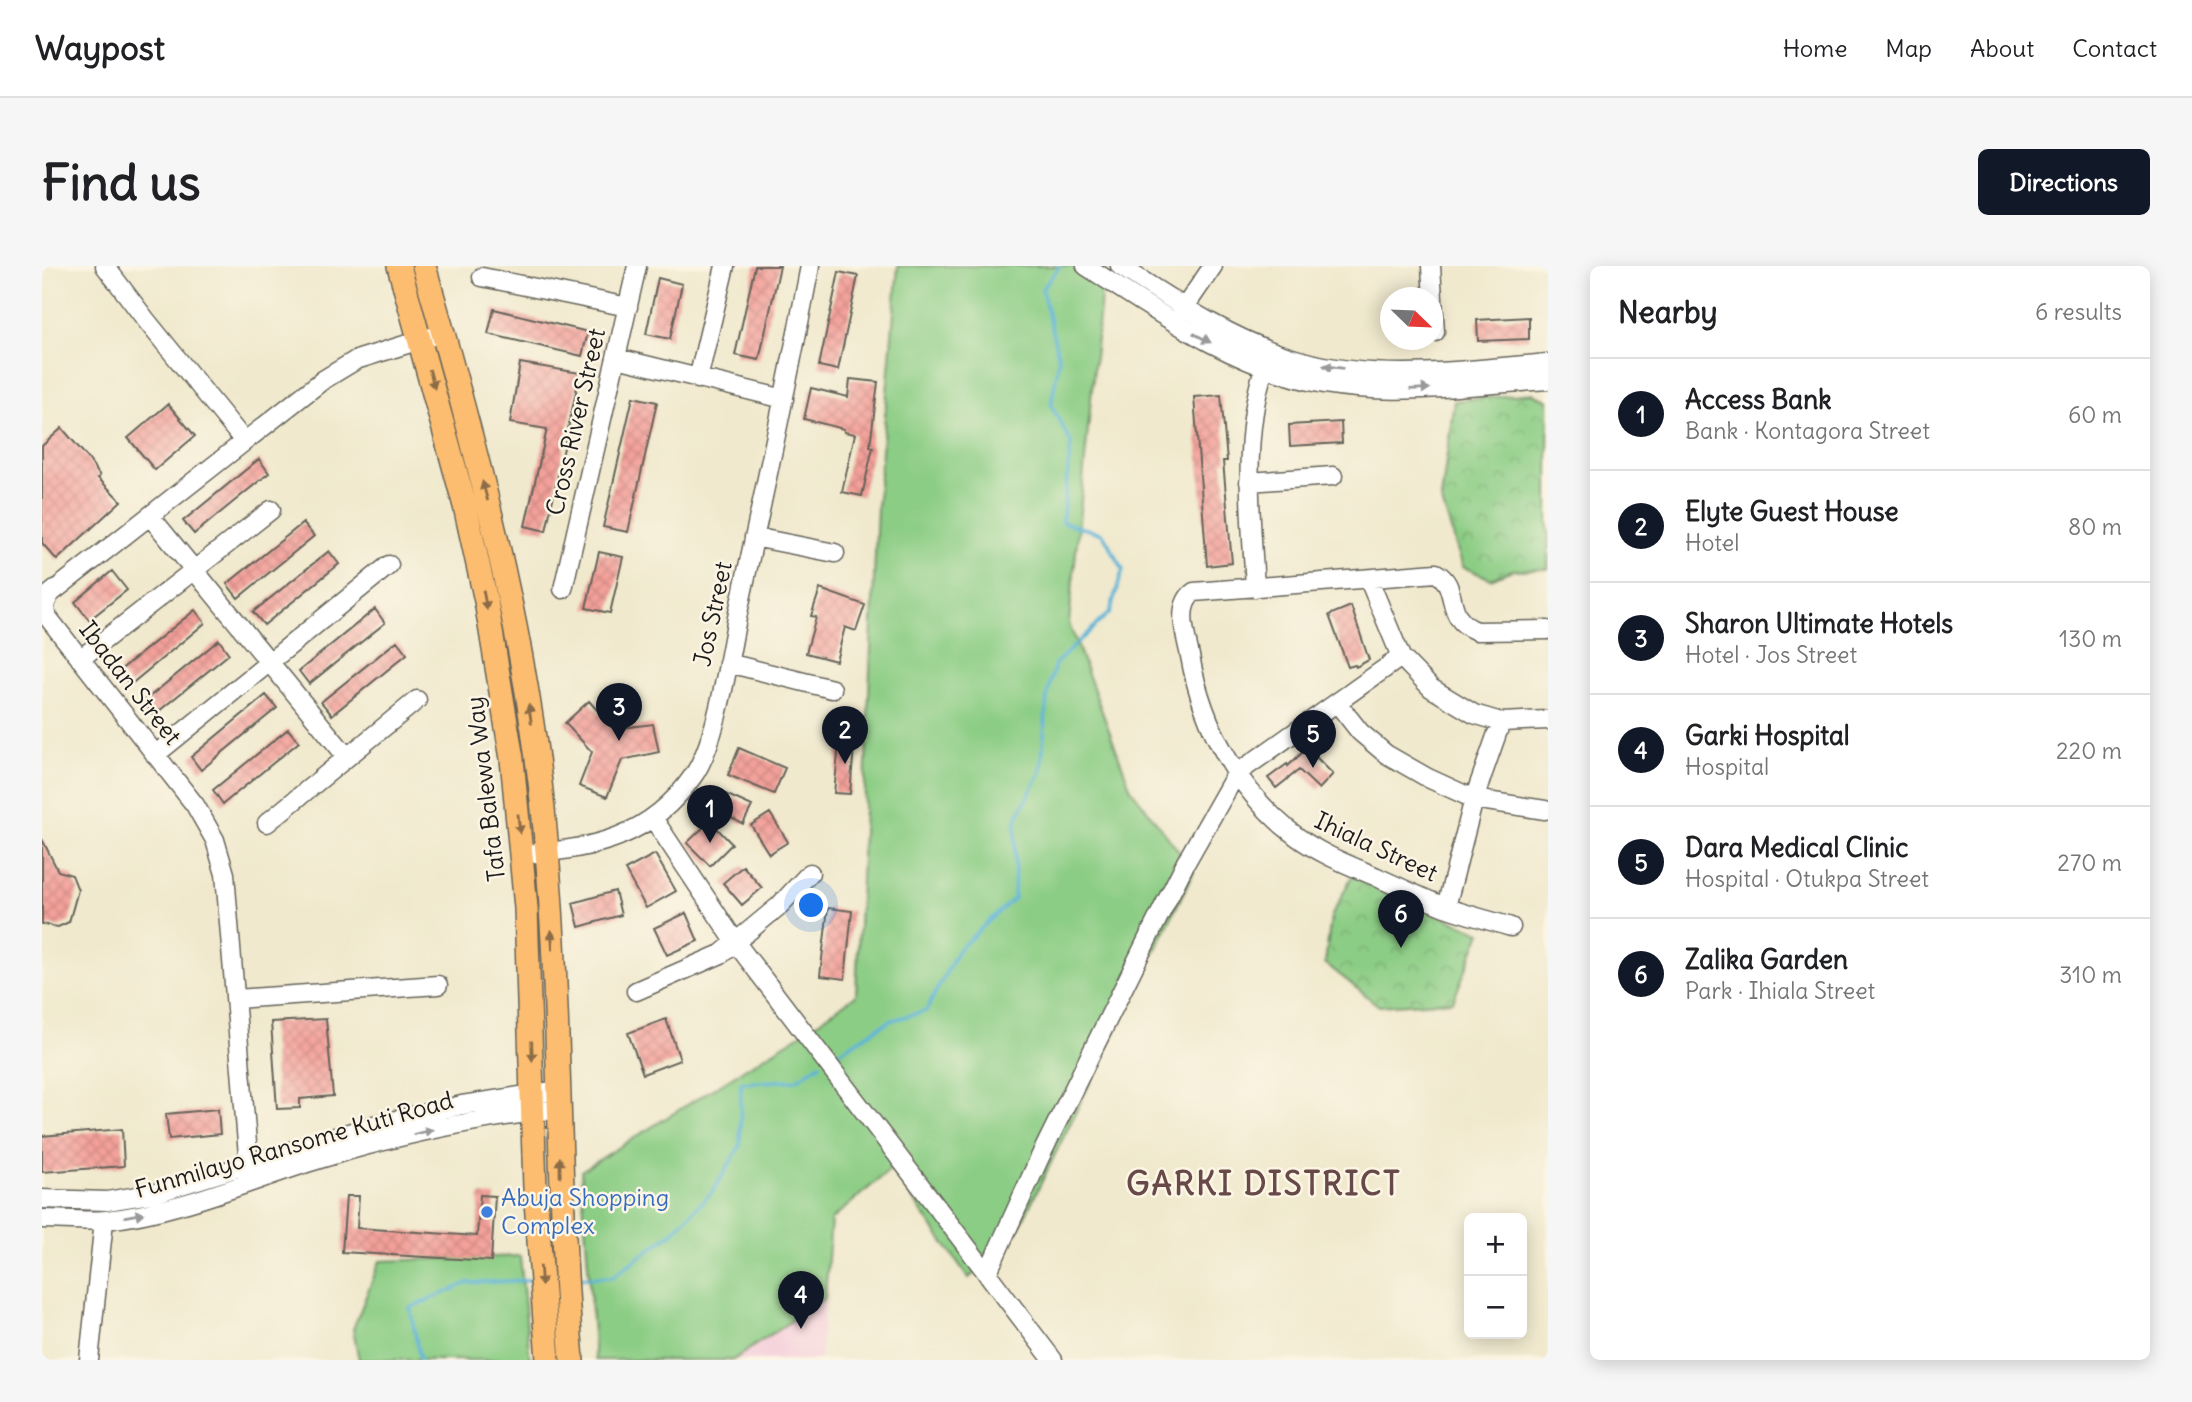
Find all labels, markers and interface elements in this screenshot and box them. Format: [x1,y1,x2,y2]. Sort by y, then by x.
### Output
text: Waypost [35,27,165,69]
text: Home [1783,33,1847,63]
text: Map [1885,33,1932,63]
text: About [1970,33,2034,63]
text: Contact [2072,33,2157,63]
button: Directions [1978,149,2150,215]
text: Find us [42,152,200,213]
north arrow [1380,287,1443,350]
text: Nearby [1618,293,1718,331]
text: 6 results [2035,297,2122,326]
street label: Cross River Street [539,325,611,518]
one-way arrow [1192,331,1212,343]
one-way arrow [1322,361,1344,372]
one-way arrow [427,368,437,389]
one-way arrow [1409,383,1431,395]
text: Access Bank [1685,383,1832,416]
text: 1 [1636,400,1646,429]
text: 60 m [2068,400,2122,429]
text: Bank · Kontagora Street [1685,416,1930,445]
one-way arrow [480,480,490,501]
text: Elyte Guest House [1685,495,1899,528]
text: 2 [1635,512,1647,541]
text: 80 m [2068,512,2122,541]
text: Hotel [1685,528,1739,557]
street label: Jos Street [686,559,738,669]
one-way arrow [480,589,491,611]
text: Sharon Ultimate Hotels [1685,607,1953,640]
street label: Ibadan Street [73,615,188,750]
text: 3 [1634,624,1648,653]
text: 130 m [2059,624,2122,653]
text: Hotel · Jos Street [1685,640,1857,669]
pin: 3 [596,683,642,741]
street label: Tafa Balewa Way [459,695,511,883]
one-way arrow [524,703,535,725]
pin: 2 [822,706,868,764]
pin: 5 [1290,710,1336,768]
text: Garki Hospital [1685,719,1850,752]
text: 4 [1634,736,1648,765]
text: 220 m [2056,736,2122,765]
text: Hospital [1685,752,1769,781]
pin: 1 [687,785,733,843]
street label: Ihiala Street [1310,805,1443,888]
one-way arrow [514,814,525,836]
text: Dara Medical Clinic [1685,831,1908,864]
text: 5 [1634,848,1648,877]
text: 270 m [2057,848,2122,877]
text: Hospital · Otukpa Street [1685,864,1929,893]
your location [794,888,828,922]
pin: 6 [1378,890,1424,948]
one-way arrow [546,929,557,951]
text: Zalika Garden [1685,943,1848,976]
text: 6 [1634,960,1648,989]
text: 310 m [2059,960,2122,989]
text: Park · Ihiala Street [1685,976,1875,1005]
one-way arrow [526,1041,537,1063]
street label: Funmilayo Ransome Kuti Road [131,1084,456,1204]
one-way arrow [412,1126,434,1137]
one-way arrow [554,1156,566,1178]
district label: GARKI DISTRICT [1126,1163,1402,1204]
place label: Abuja Shopping Complex [501,1182,669,1240]
marker: Abuja Shopping Complex [479,1204,495,1220]
one-way arrow [123,1209,145,1220]
map controls [1464,1213,1527,1339]
button: + [1464,1213,1527,1276]
one-way arrow [536,1266,547,1288]
pin: 4 [778,1271,824,1329]
button: − [1464,1276,1527,1339]

